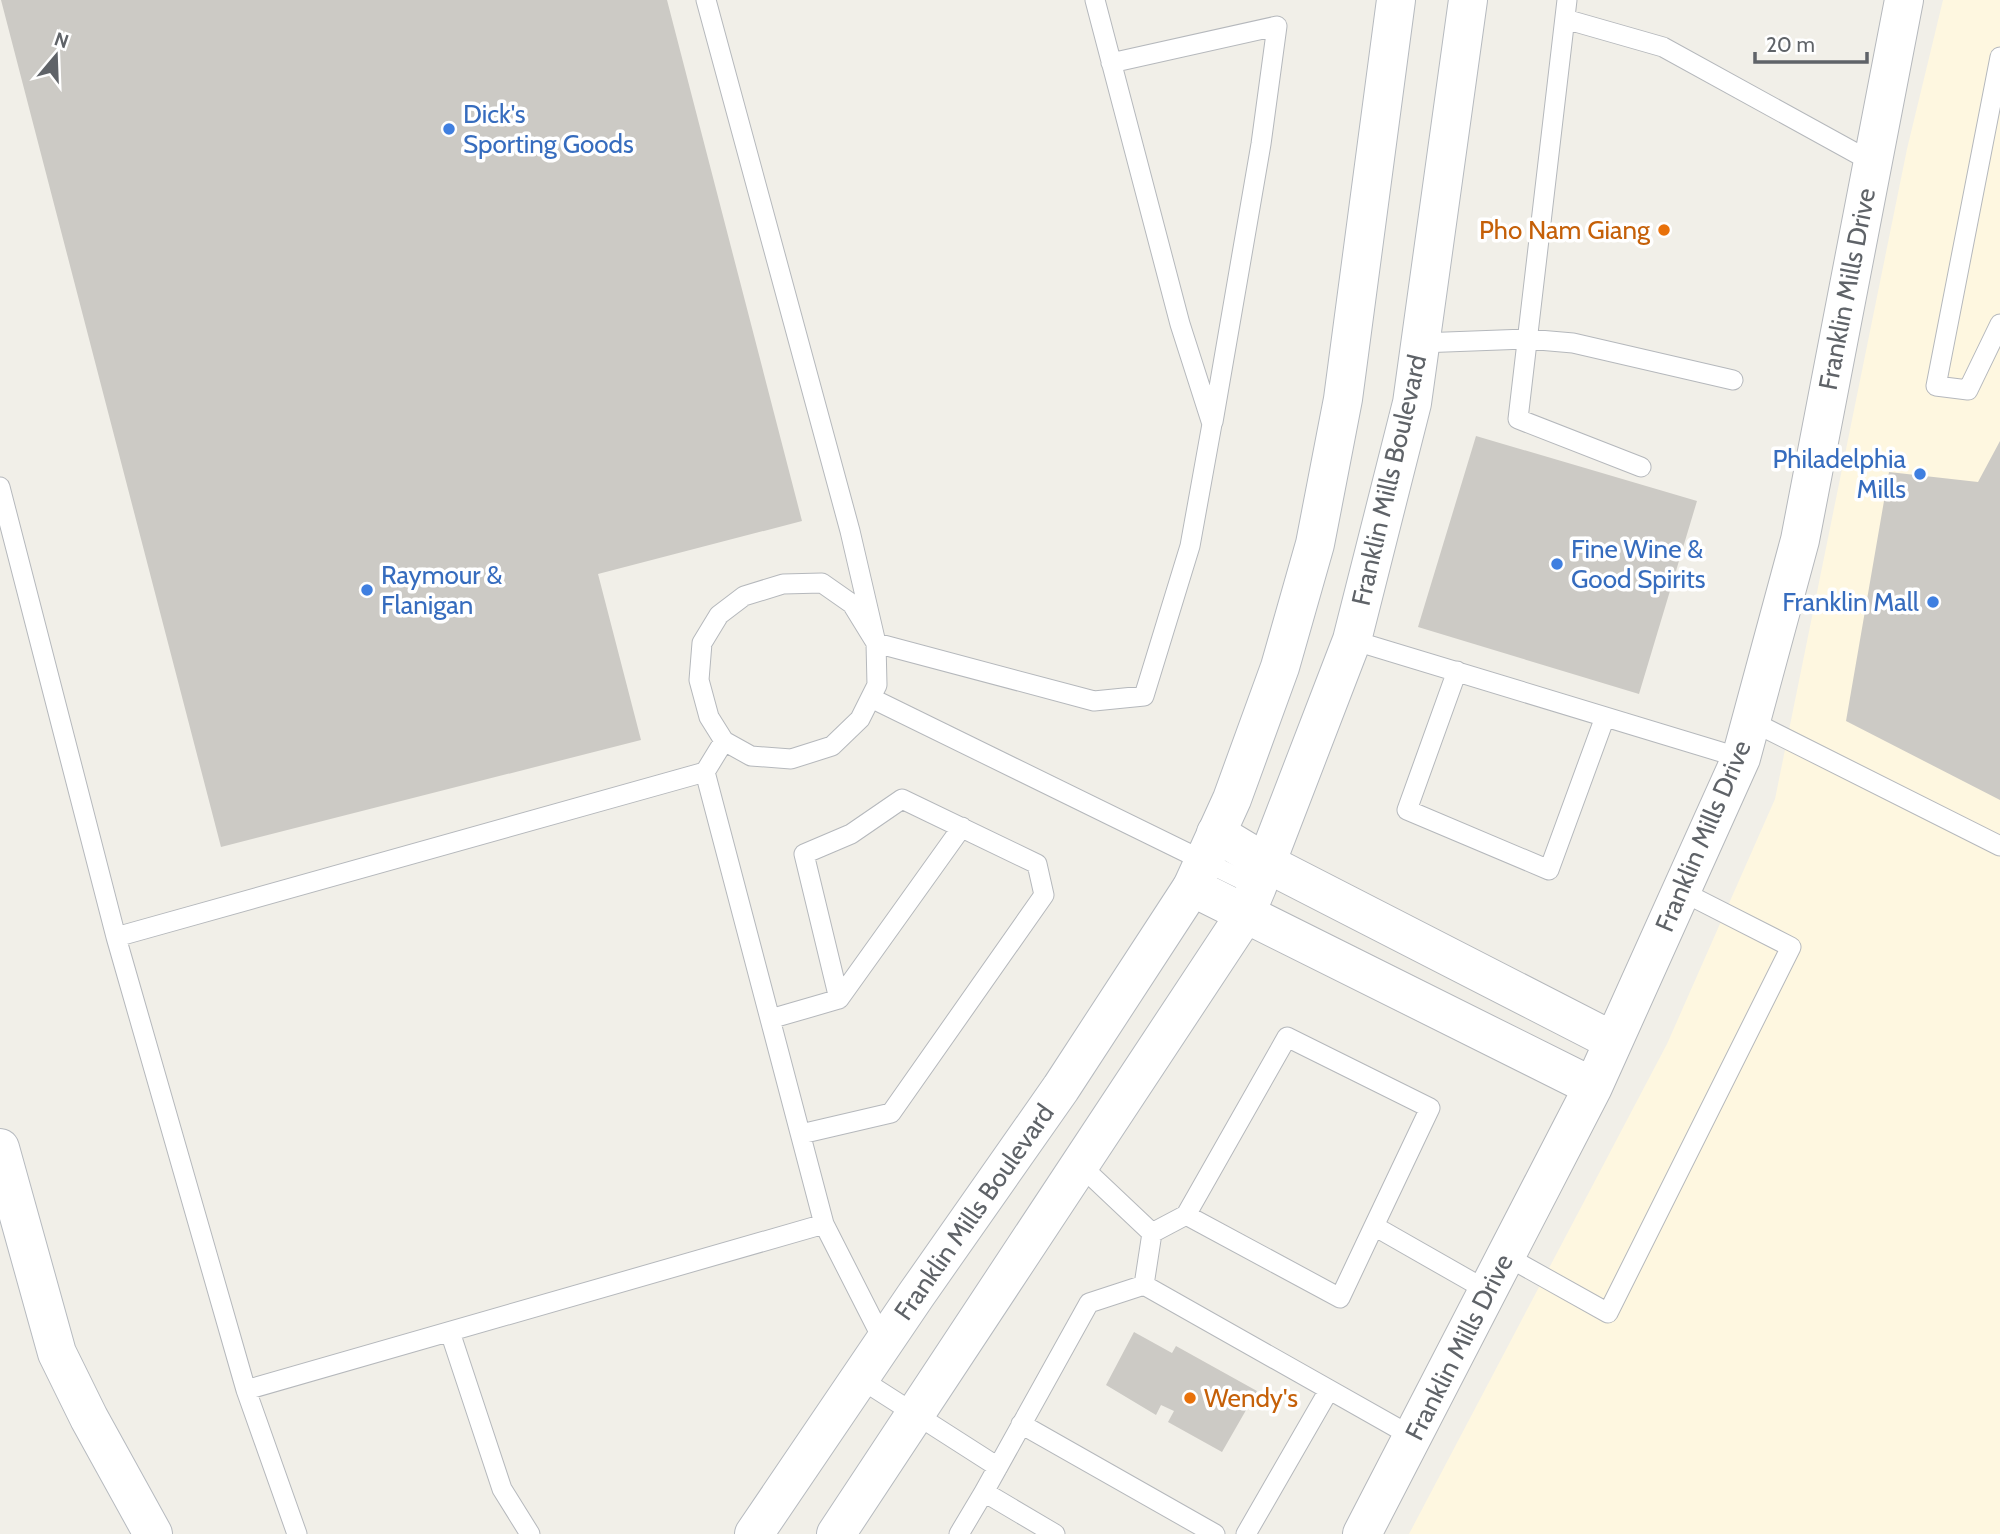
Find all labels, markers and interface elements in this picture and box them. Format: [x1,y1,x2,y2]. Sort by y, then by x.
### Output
north arrow [21,21,91,91]
scale bar [1755,21,1867,65]
text: N [51,27,71,53]
text: 20 m [1766,32,1815,57]
place label: Dick's Sporting Goods [463,98,634,160]
marker: Dick's Sporting Goods [441,121,457,137]
street label: Franklin Mills Drive [1812,185,1882,393]
place label: Pho Nam Giang [1479,214,1651,246]
marker: Pho Nam Giang [1656,222,1672,238]
street label: Franklin Mills Boulevard [1345,351,1433,609]
place label: Philadelphia Mills [1773,443,1907,505]
marker: Philadelphia Mills [1912,466,1928,482]
place label: Fine Wine & Good Spirits [1571,533,1706,595]
marker: Fine Wine & Good Spirits [1549,556,1565,572]
place label: Raymour & Flanigan [381,559,502,621]
marker: Raymour & Flanigan [359,582,375,598]
place label: Franklin Mall [1782,586,1919,618]
marker: Franklin Mall [1925,594,1941,610]
street label: Franklin Mills Drive [1648,736,1758,936]
street label: Franklin Mills Boulevard [887,1098,1061,1326]
street label: Franklin Mills Drive [1398,1249,1520,1445]
place label: Wendy's [1204,1382,1298,1414]
marker: Wendy's [1182,1390,1198,1406]

